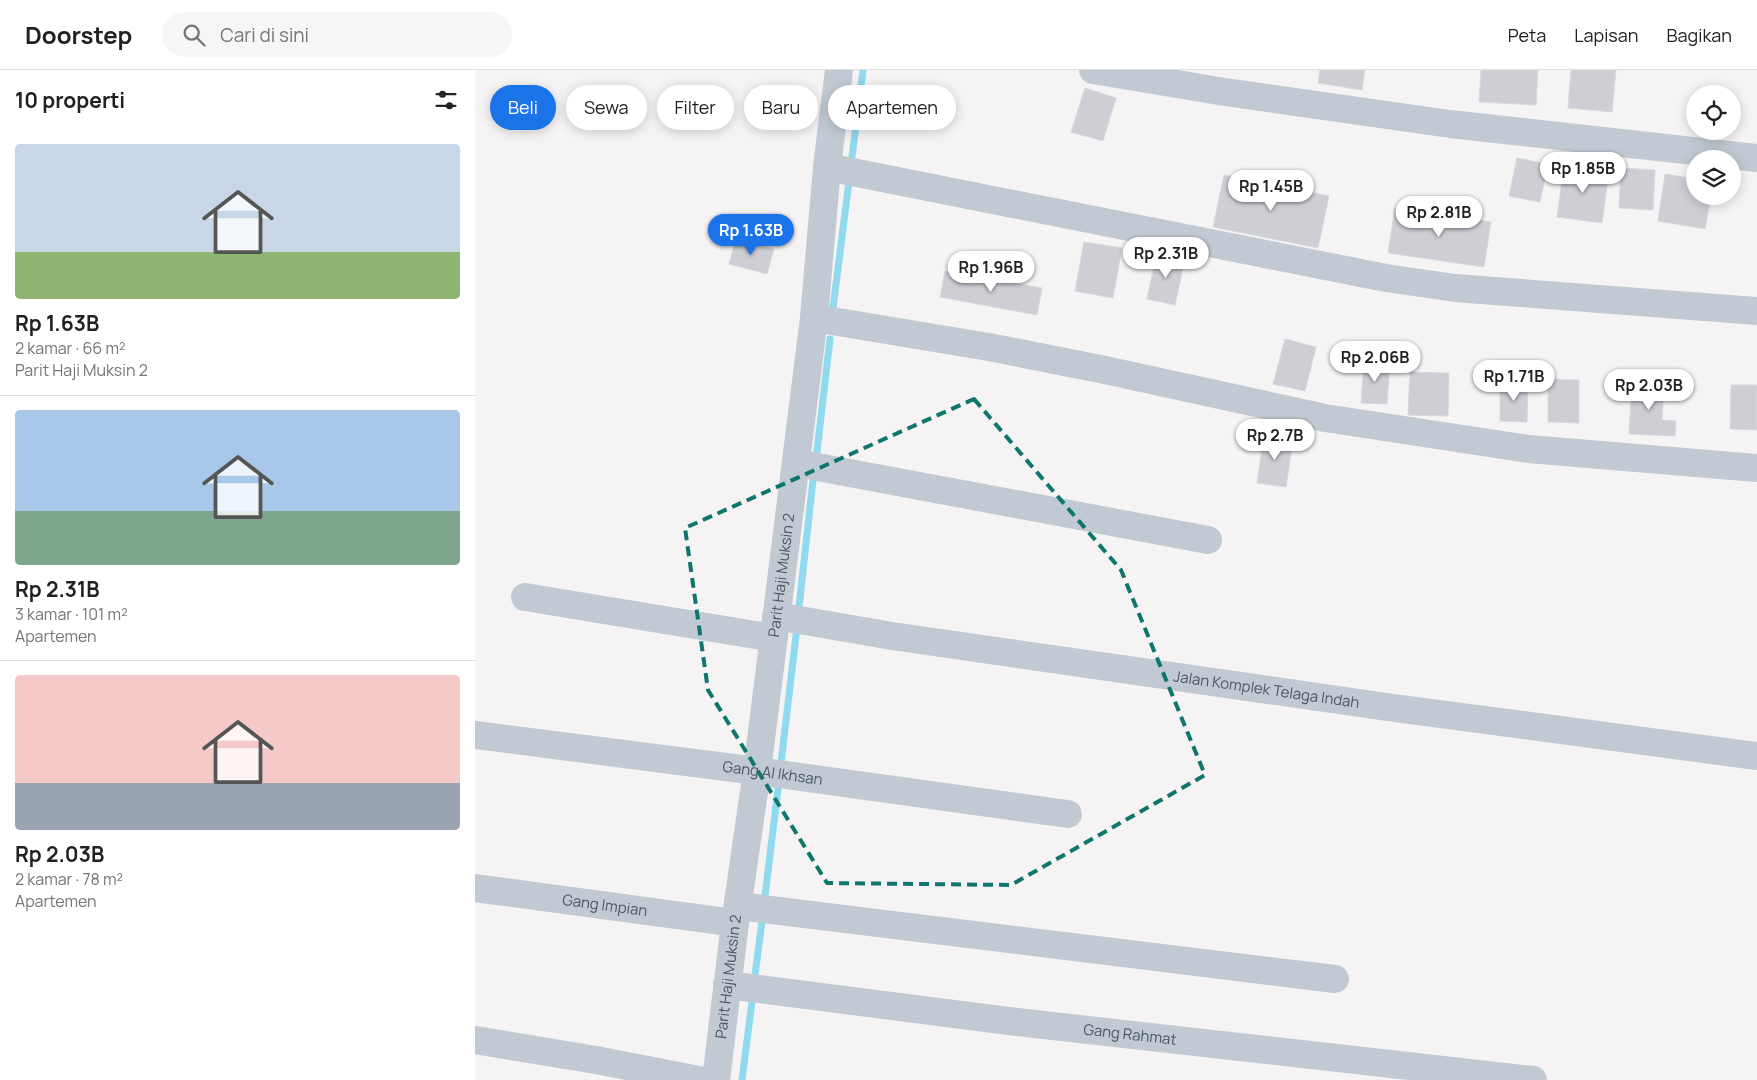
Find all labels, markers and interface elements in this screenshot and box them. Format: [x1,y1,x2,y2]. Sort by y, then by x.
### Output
search box [162,12,512,57]
text: Doorstep [25,18,132,51]
icon: search [180,21,208,49]
text: Cari di sini [220,22,309,48]
text: Peta [1508,23,1546,47]
text: Lapisan [1574,23,1638,47]
text: Bagikan [1666,23,1732,47]
chip: Beli [490,85,556,130]
chip: Sewa [566,85,647,130]
chip: Filter [657,85,734,130]
chip: Baru [744,85,818,130]
chip: Apartemen [828,85,956,130]
map controls [1686,85,1741,205]
button: locate [1686,85,1741,140]
text: 10 properti [15,86,125,114]
icon: filters [432,86,460,114]
button: layers [1686,150,1741,205]
pin: Rp 1.85B [1531,152,1635,194]
text: Rp 1.85B [1551,157,1615,179]
pin: Rp 1.45B [1219,170,1323,212]
text: Rp 1.45B [1239,175,1303,197]
icon: home [193,177,283,267]
pin: Rp 2.81B [1387,196,1491,238]
text: Rp 2.81B [1407,201,1471,223]
pin: Rp 1.63B [699,214,803,256]
text: Rp 1.63B [719,219,783,241]
pin: Rp 2.31B [1114,236,1218,279]
text: Rp 2.31B [1134,242,1198,264]
pin: Rp 1.96B [939,250,1043,293]
text: Rp 1.96B [959,256,1023,278]
text: Rp 1.63B [15,309,99,337]
text: 2 kamar · 66 m² [15,337,125,359]
pin: Rp 2.06B [1323,340,1427,383]
text: Rp 2.06B [1341,346,1409,368]
text: Parit Haji Muksin 2 [15,359,148,381]
pin: Rp 1.71B [1462,360,1566,402]
text: Rp 1.71B [1484,365,1544,387]
pin: Rp 2.03B [1597,368,1701,411]
text: Rp 2.03B [1615,374,1683,396]
pin: Rp 2.7B [1229,418,1321,461]
text: Rp 2.7B [1247,424,1303,446]
icon: home [193,442,283,532]
street label: Parit Haji Muksin 2 [763,512,799,638]
text: Rp 2.31B [15,575,100,603]
text: 3 kamar · 101 m² [15,603,128,625]
text: Apartemen [15,625,97,647]
street label: Jalan Komplek Telaga Indah [1172,665,1361,713]
icon: home [193,707,283,797]
street label: Gang Al Ikhsan [721,756,824,790]
text: Rp 2.03B [15,840,104,868]
text: 2 kamar · 78 m² [15,868,123,890]
street label: Gang Impian [561,889,649,921]
text: Apartemen [15,890,97,912]
street label: Parit Haji Muksin 2 [710,913,746,1040]
street label: Gang Rahmat [1082,1019,1178,1050]

